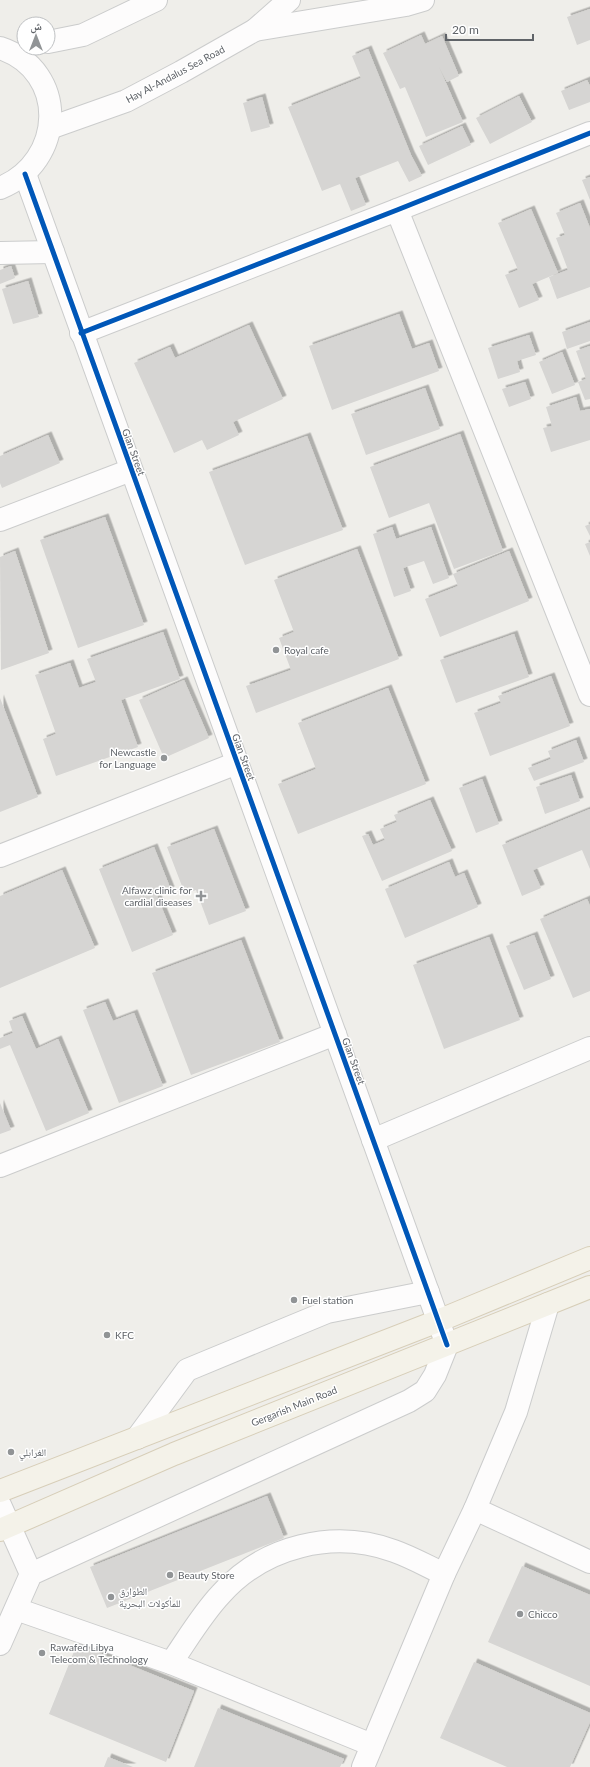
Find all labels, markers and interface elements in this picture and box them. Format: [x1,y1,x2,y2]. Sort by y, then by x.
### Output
north arrow [16,16,56,56]
scale bar [446,16,533,42]
text: ش [30,19,42,34]
text: 20 m [452,22,479,37]
street label: Hay Al-Andalus Sea Road [123,43,227,105]
street label: Gian Street [120,427,148,478]
place label: Royal cafe [284,644,329,656]
marker: Royal cafe [271,645,281,655]
street label: Gian Street [230,732,258,783]
place label: Newcastle for Language [99,746,156,770]
marker: Newcastle for Language [159,753,169,763]
place label: Alfawz clinic for cardial diseases [122,884,192,908]
marker: Alfawz clinic for cardial diseases [195,890,207,902]
street label: Gian Street [340,1036,368,1087]
place label: Fuel station [302,1294,353,1306]
marker: Fuel station [289,1295,299,1305]
place label: KFC [115,1329,134,1341]
marker: KFC [102,1330,112,1340]
street label: Gergarish Main Road [249,1383,339,1429]
place label: الغرابلي [19,1446,46,1461]
marker: الغرابلي [6,1447,16,1457]
place label: Beauty Store [178,1569,234,1581]
marker: Beauty Store [165,1570,175,1580]
place label: الطوارق للمأكولات البحرية [119,1585,181,1609]
marker: الطوارق للمأكولات البحرية [106,1592,116,1602]
place label: Chicco [528,1608,558,1620]
marker: Chicco [515,1609,525,1619]
place label: Rawafed Libya Telecom & Technology [50,1641,149,1665]
marker: Rawafed Libya Telecom & Technology [37,1648,47,1658]

